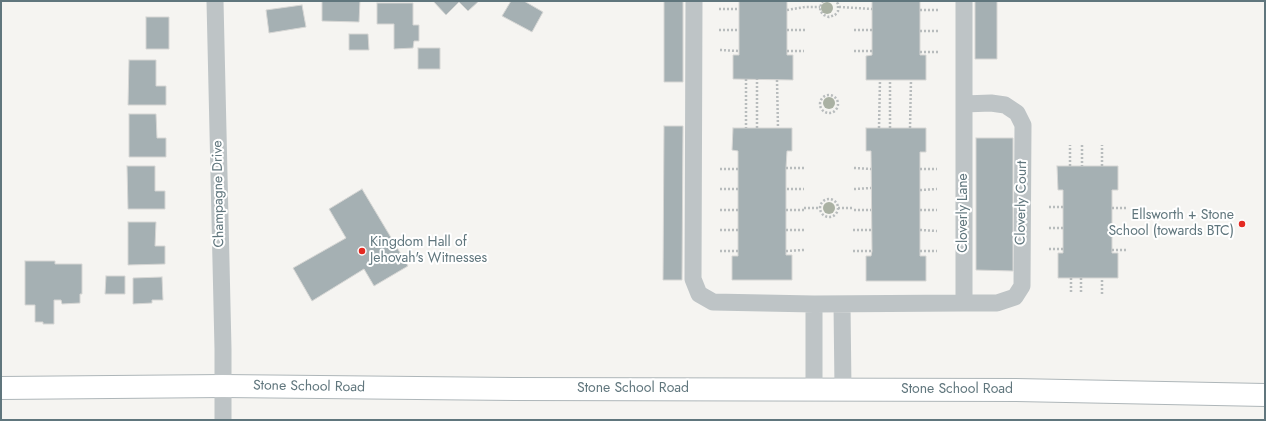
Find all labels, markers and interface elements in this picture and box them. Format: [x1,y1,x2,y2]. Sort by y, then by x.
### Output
street label: Champagne Drive [210,140,228,248]
street label: Cloverly Court [1013,161,1031,245]
street label: Cloverly Lane [956,173,972,253]
place label: Ellsworth + Stone School (towards BTC) [1108,208,1234,240]
marker: Ellsworth + Stone School (towards BTC) [1237,219,1247,229]
place label: Kingdom Hall of Jehovah's Witnesses [370,235,487,268]
marker: Kingdom Hall of Jehovah's Witnesses [357,246,367,256]
street label: Stone School Road [253,378,365,396]
street label: Stone School Road [577,381,689,397]
street label: Stone School Road [901,382,1013,398]

